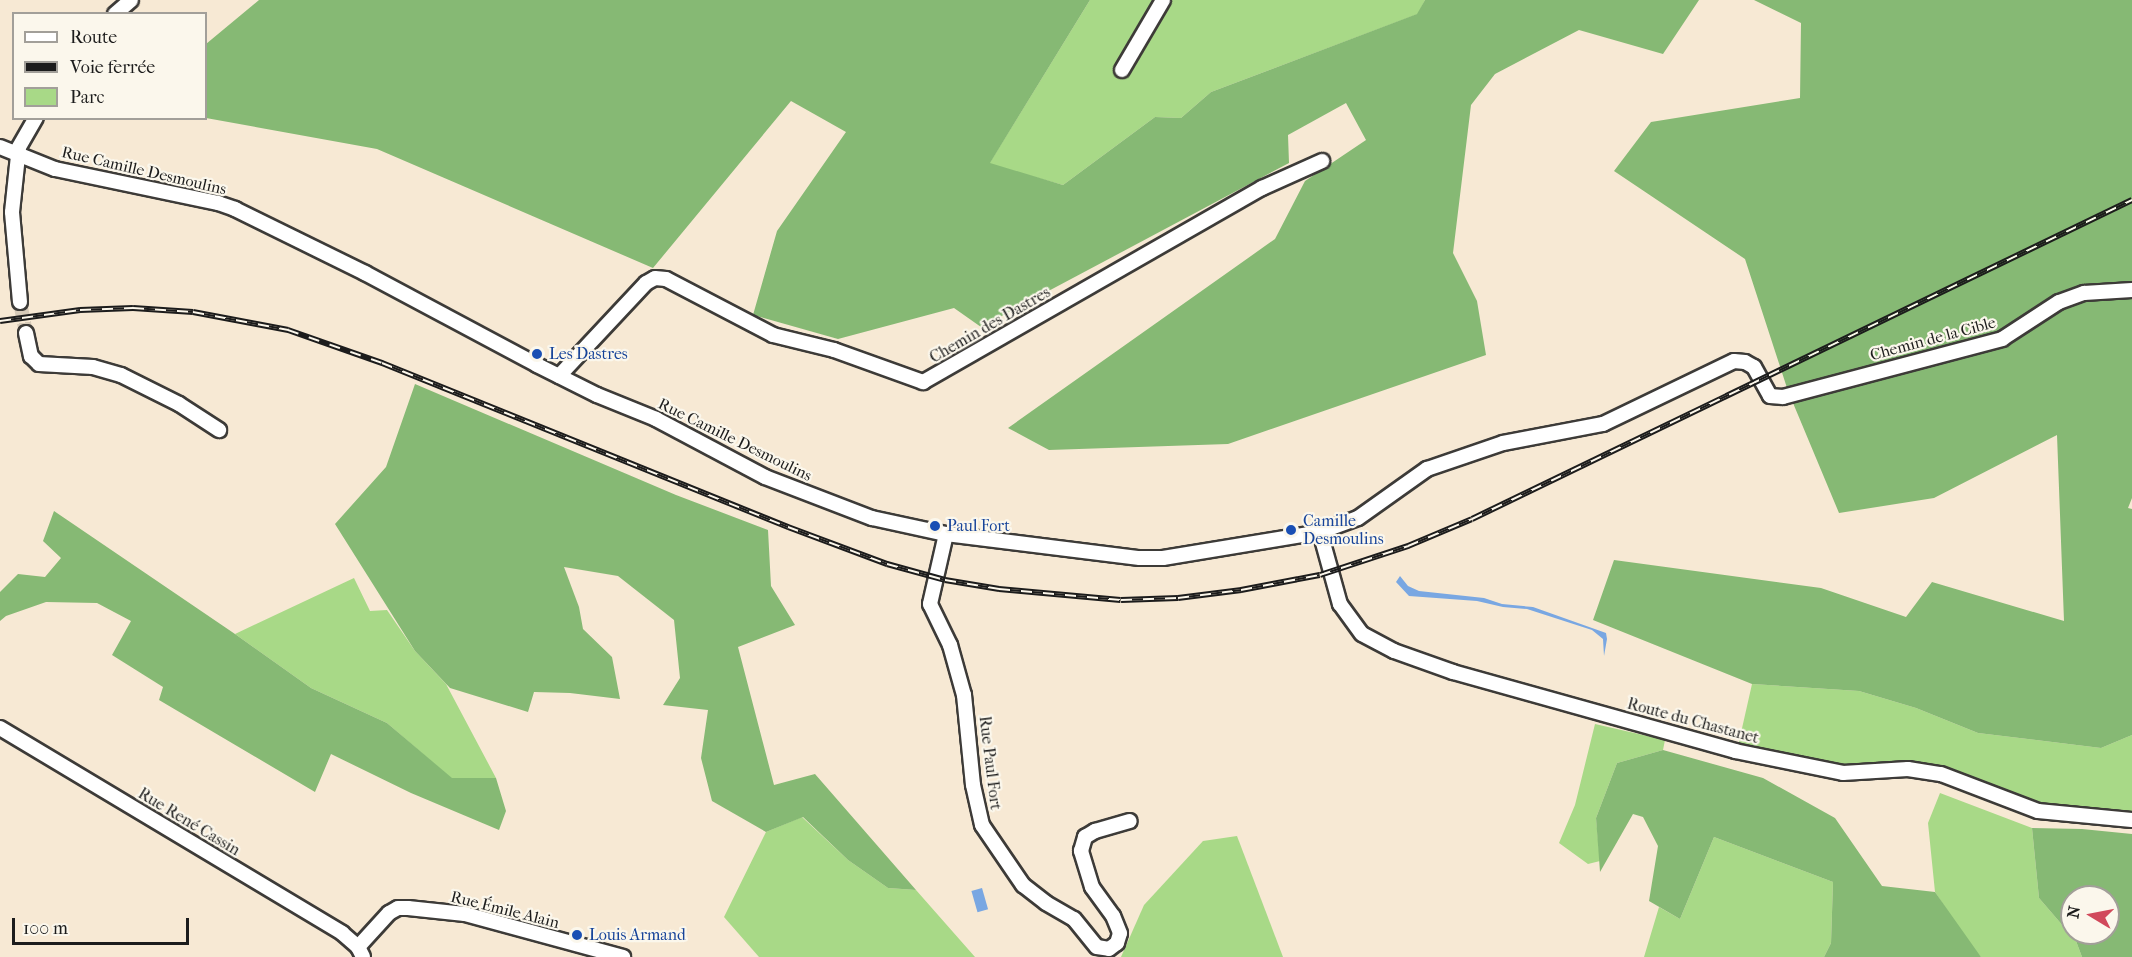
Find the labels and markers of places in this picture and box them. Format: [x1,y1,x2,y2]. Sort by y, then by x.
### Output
place label: Les Dastres [549,344,628,364]
marker: Les Dastres [530,347,544,361]
place label: Camille Desmoulins [1303,511,1384,549]
place label: Paul Fort [947,516,1010,536]
marker: Paul Fort [928,519,942,533]
marker: Camille Desmoulins [1284,523,1298,537]
place label: Louis Armand [589,925,686,945]
marker: Louis Armand [570,928,584,942]

